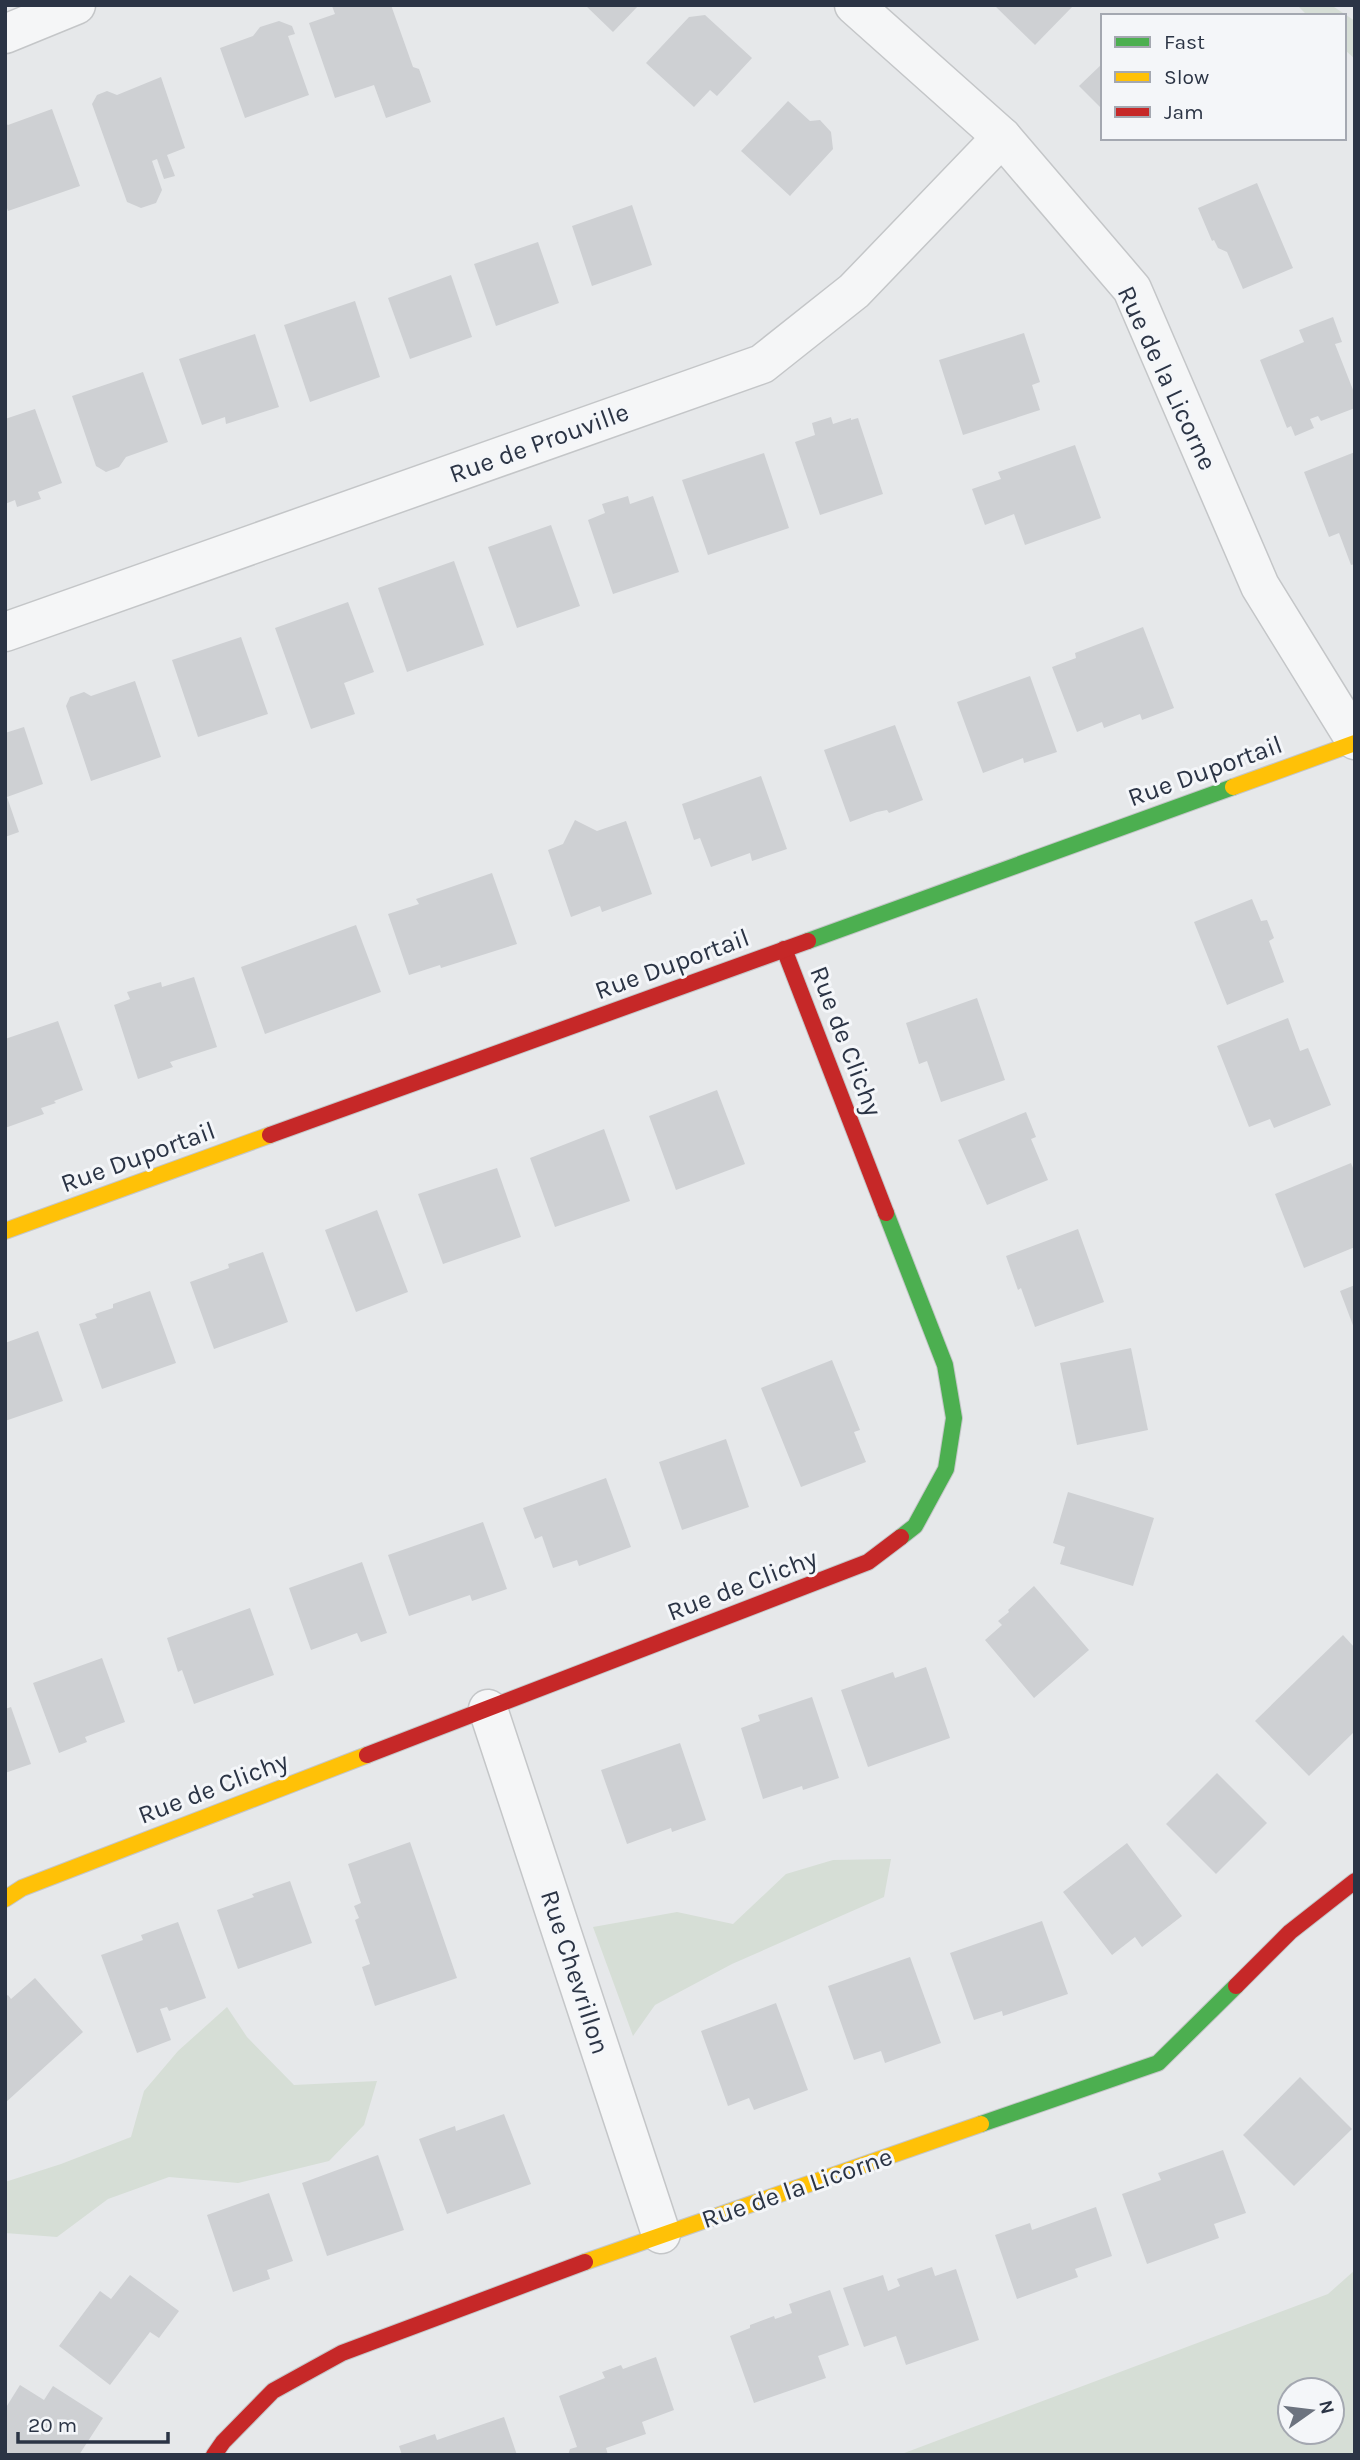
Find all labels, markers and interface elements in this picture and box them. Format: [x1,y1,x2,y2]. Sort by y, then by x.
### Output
legend [1101,14,1346,140]
text: Fast [1164,30,1205,54]
text: Slow [1164,65,1209,89]
text: Jam [1164,100,1204,124]
street label: Rue de la Licorne [1111,281,1223,475]
street label: Rue de Prouville [445,396,633,490]
street label: Rue Duportail [1124,729,1286,813]
street label: Rue Duportail [591,922,753,1006]
street label: Rue de Clichy [803,962,889,1120]
street label: Rue Duportail [57,1115,219,1199]
street label: Rue de Clichy [663,1542,821,1628]
street label: Rue de Clichy [134,1745,292,1831]
street label: Rue Chevrillon [534,1886,616,2058]
street label: Rue de la Licorne [697,2141,897,2235]
north arrow [1276,2376,1346,2446]
text: N [1314,2398,1339,2416]
scale bar [18,2400,168,2444]
text: 20 m [28,2413,77,2437]

